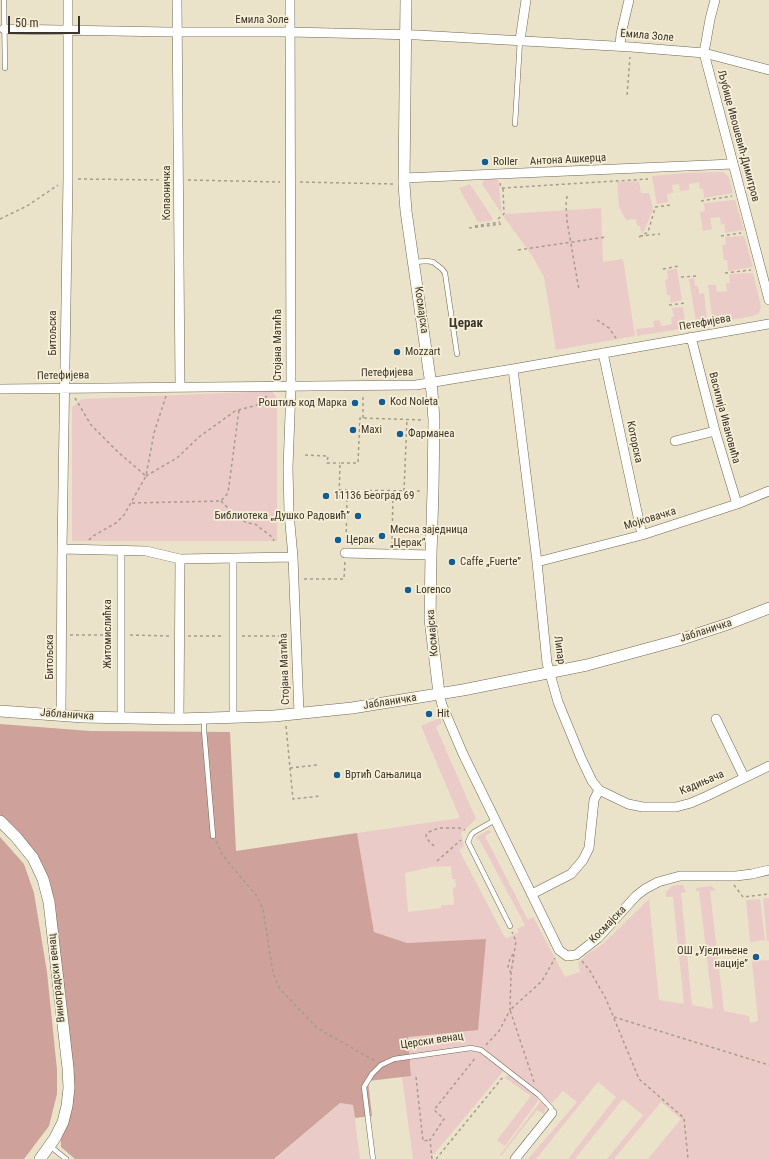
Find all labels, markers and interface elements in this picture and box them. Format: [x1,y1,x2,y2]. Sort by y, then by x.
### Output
scale bar [10,8,82,34]
street label: Емила Золе [235,13,289,27]
text: 50 m [15,16,39,30]
street label: Емила Золе [620,27,674,45]
street label: Љубице Ивошевић-Димитров [714,69,762,203]
street label: Антона Ашкерца [530,151,606,169]
place label: Roller [493,155,518,169]
marker: Roller [480,157,490,167]
street label: Копаоничка [160,166,174,220]
street label: Космајска [411,286,431,334]
street label: Стојана Матића [271,309,285,381]
street label: Битољска [46,310,60,356]
street label: Петефијева [678,312,732,334]
district label: Церак [449,316,483,332]
place label: Mozzart [405,345,441,359]
marker: Mozzart [392,347,402,357]
street label: Петефијева [361,366,413,380]
street label: Петефијева [37,369,89,383]
street label: Василија Ивановића [705,371,743,465]
place label: Kod Noleta [390,395,438,409]
place label: Роштиљ код Марка [259,396,347,410]
marker: Kod Noleta [377,397,387,407]
marker: Роштиљ код Марка [350,398,360,408]
street label: Которска [623,420,645,464]
place label: Maxi [361,423,382,437]
marker: Maxi [348,425,358,435]
place label: Фарманеа [408,427,455,441]
marker: Фарманеа [395,429,405,439]
place label: 11136 Београд 69 [334,489,414,503]
marker: 11136 Београд 69 [321,491,331,501]
street label: Мојковачка [622,505,678,533]
place label: Библиотека „Душко Радовић” [214,509,350,523]
marker: Библиотека „Душко Радовић” [353,511,363,521]
place label: Месна заједница „Церак” [390,523,468,549]
marker: Месна заједница „Церак” [377,531,387,541]
place label: Церак [346,533,374,547]
marker: Церак [333,535,343,545]
place label: Caffe „Fuerte” [460,555,521,569]
marker: Caffe „Fuerte” [447,557,457,567]
place label: Lorenco [416,583,451,597]
marker: Lorenco [403,585,413,595]
street label: Житомислићка [101,599,115,669]
street label: Космајска [424,609,442,657]
street label: Јабланичка [678,616,734,646]
street label: Стојана Матића [277,633,293,705]
street label: Битољска [43,634,57,680]
street label: Липар [550,635,568,665]
street label: Јабланичка [362,691,418,713]
street label: Јабланичка [40,707,94,723]
place label: Hit [437,707,450,721]
marker: Hit [424,709,434,719]
place label: Вртић Сањалица [345,768,421,782]
street label: Кадињача [678,768,726,798]
marker: Вртић Сањалица [332,770,342,780]
street label: Космајска [587,903,629,947]
street label: Виноградски венац [46,933,68,1023]
place label: ОШ „Уједињене нације” [677,944,748,970]
marker: ОШ „Уједињене нације” [751,952,761,962]
street label: Церски венац [400,1030,464,1052]

